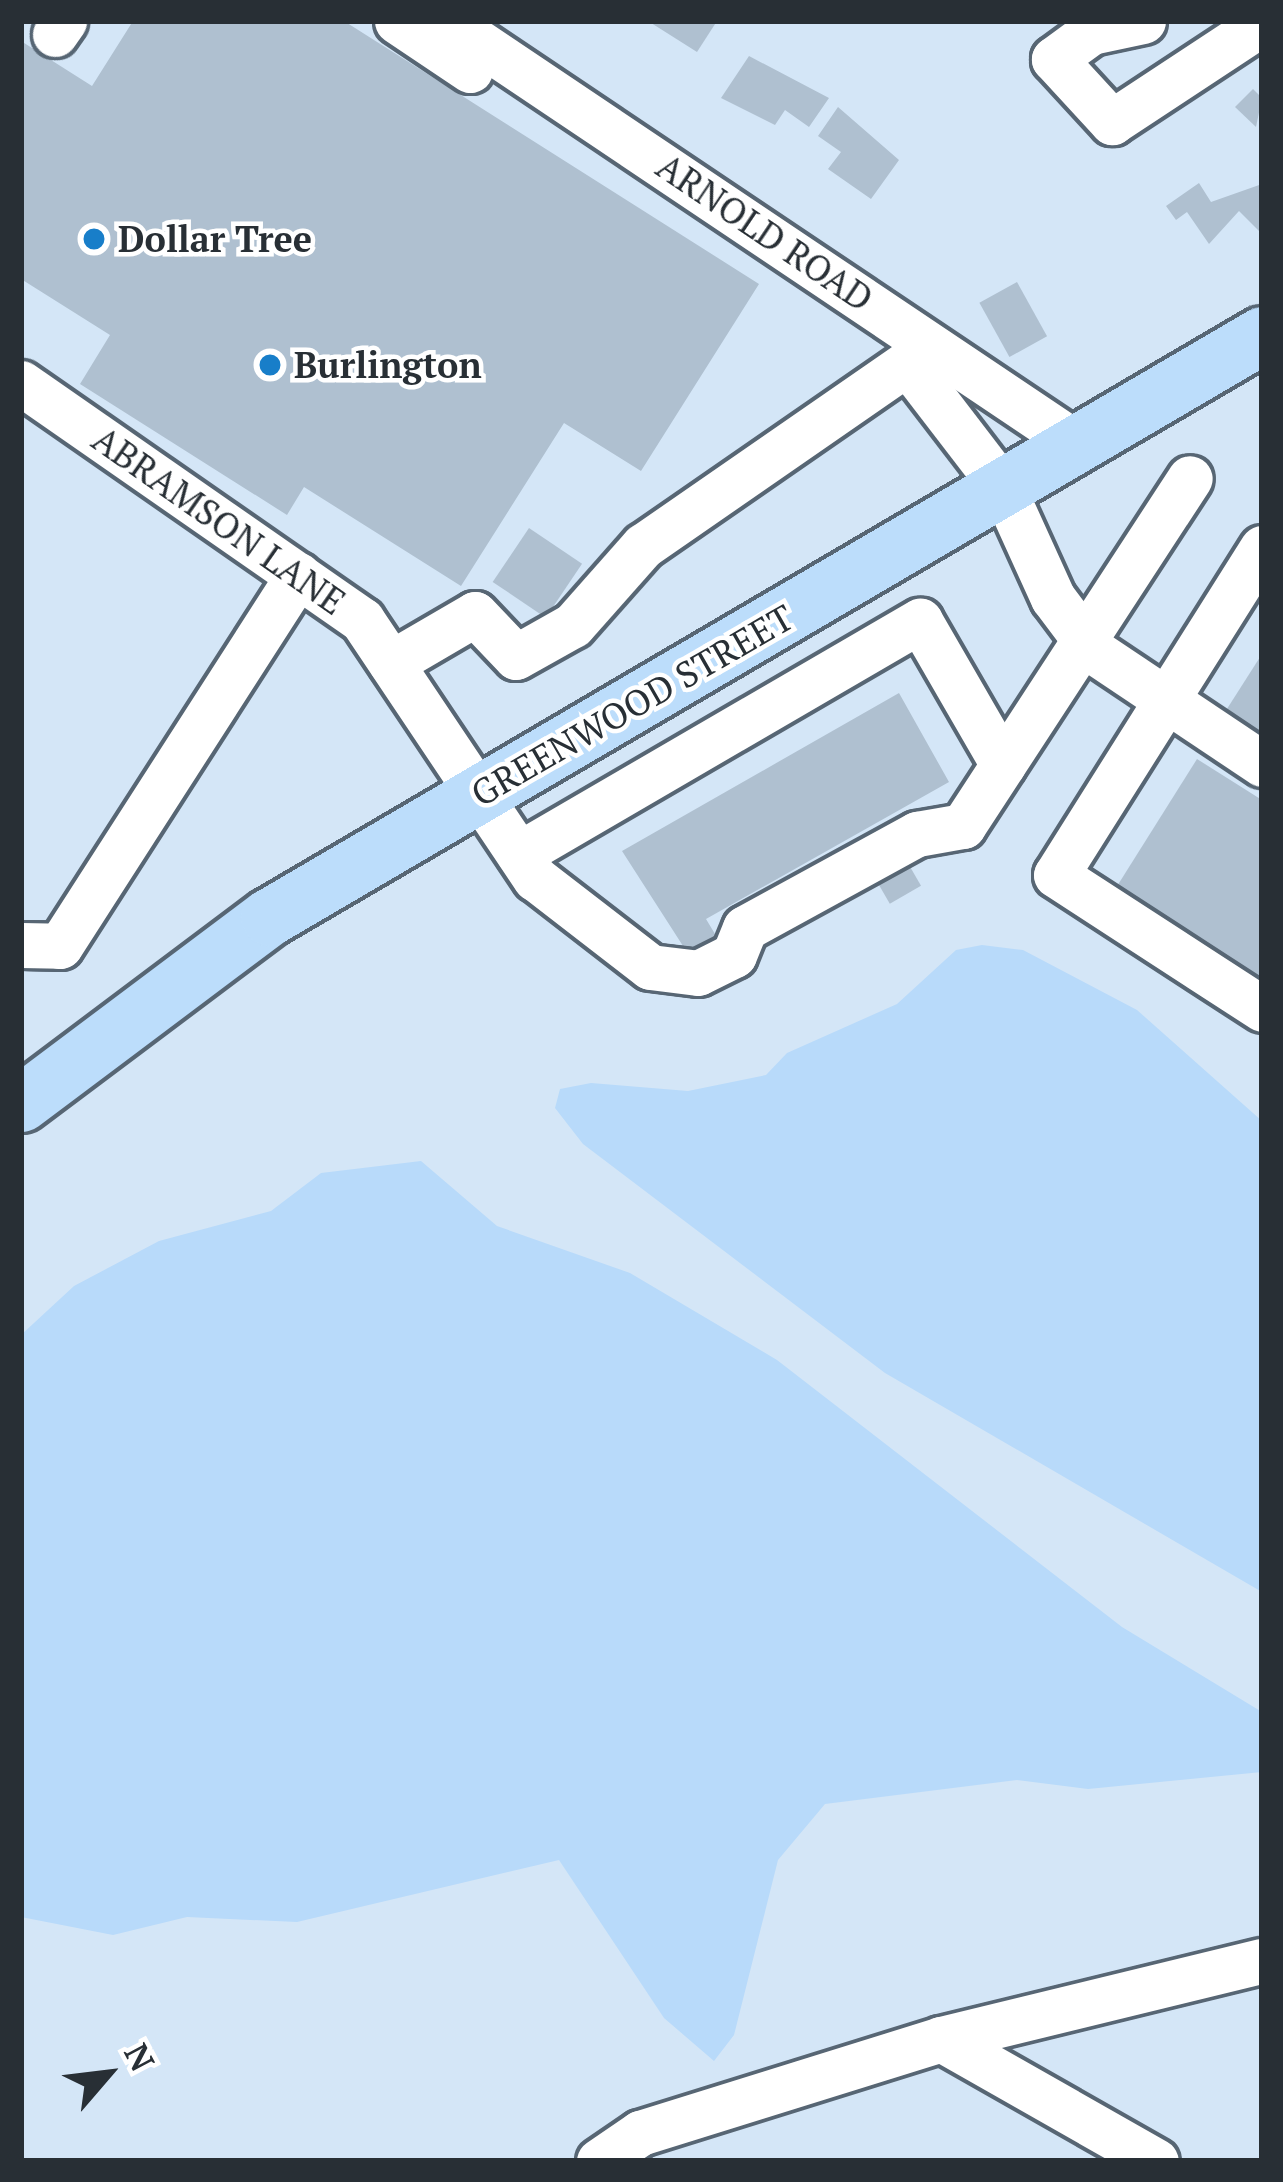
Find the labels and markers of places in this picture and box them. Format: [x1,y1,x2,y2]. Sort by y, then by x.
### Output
place label: Dollar Tree [118,217,312,261]
marker: Dollar Tree [81,226,107,252]
place label: Burlington [294,343,482,387]
marker: Burlington [257,352,283,378]

